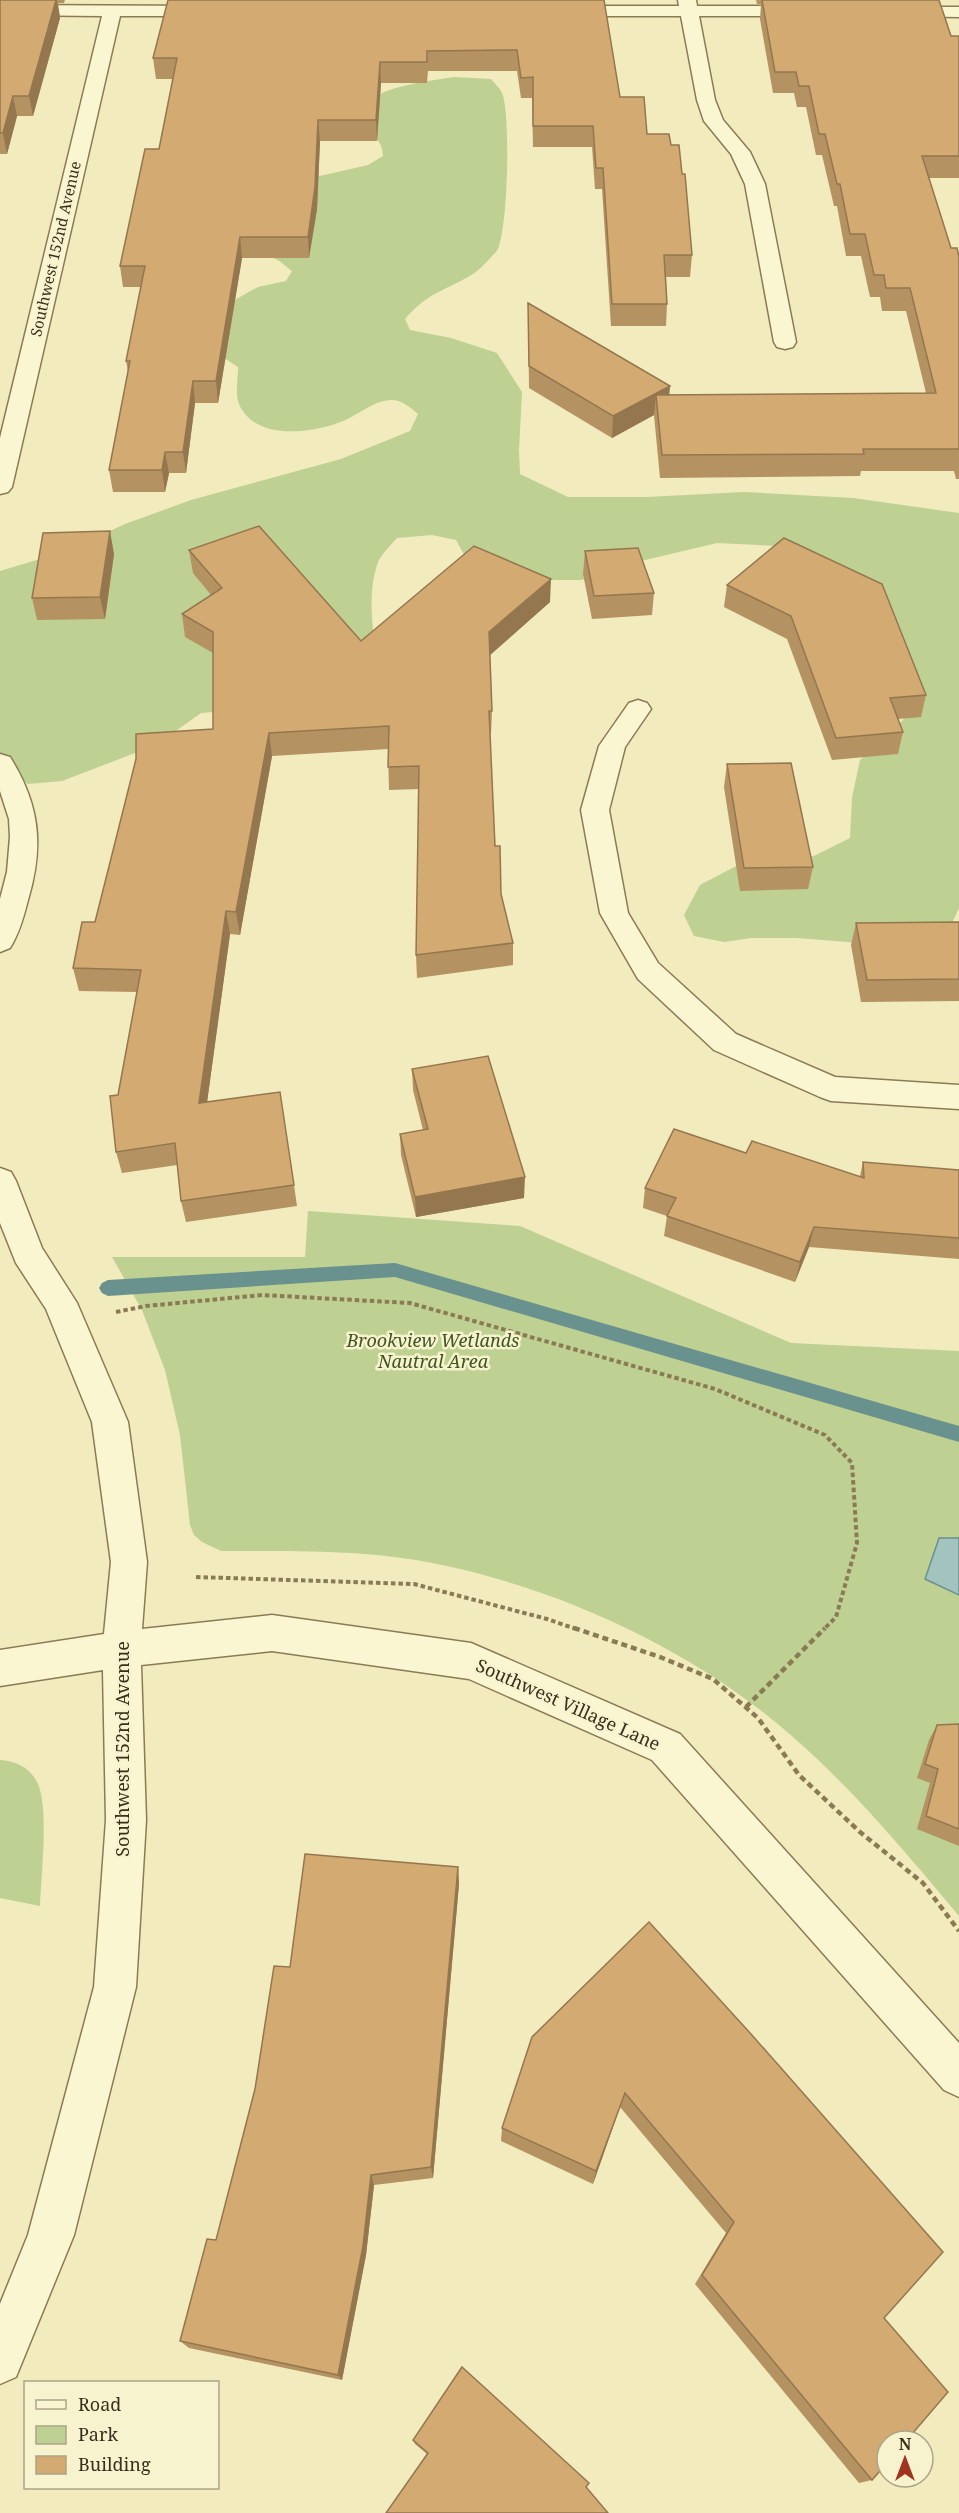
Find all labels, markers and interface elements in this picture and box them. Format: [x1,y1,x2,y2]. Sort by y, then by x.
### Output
street label: Southwest 152nd Avenue [25,159,85,339]
park label: Brookview Wetlands Nautral Area [346,1328,519,1373]
street label: Southwest 152nd Avenue [110,1641,134,1857]
street label: Southwest Village Lane [472,1653,664,1756]
legend [24,2381,219,2489]
text: Road [78,2392,121,2416]
text: Park [78,2422,118,2446]
north arrow [875,2429,935,2489]
text: N [899,2433,912,2455]
text: Building [78,2452,151,2476]

